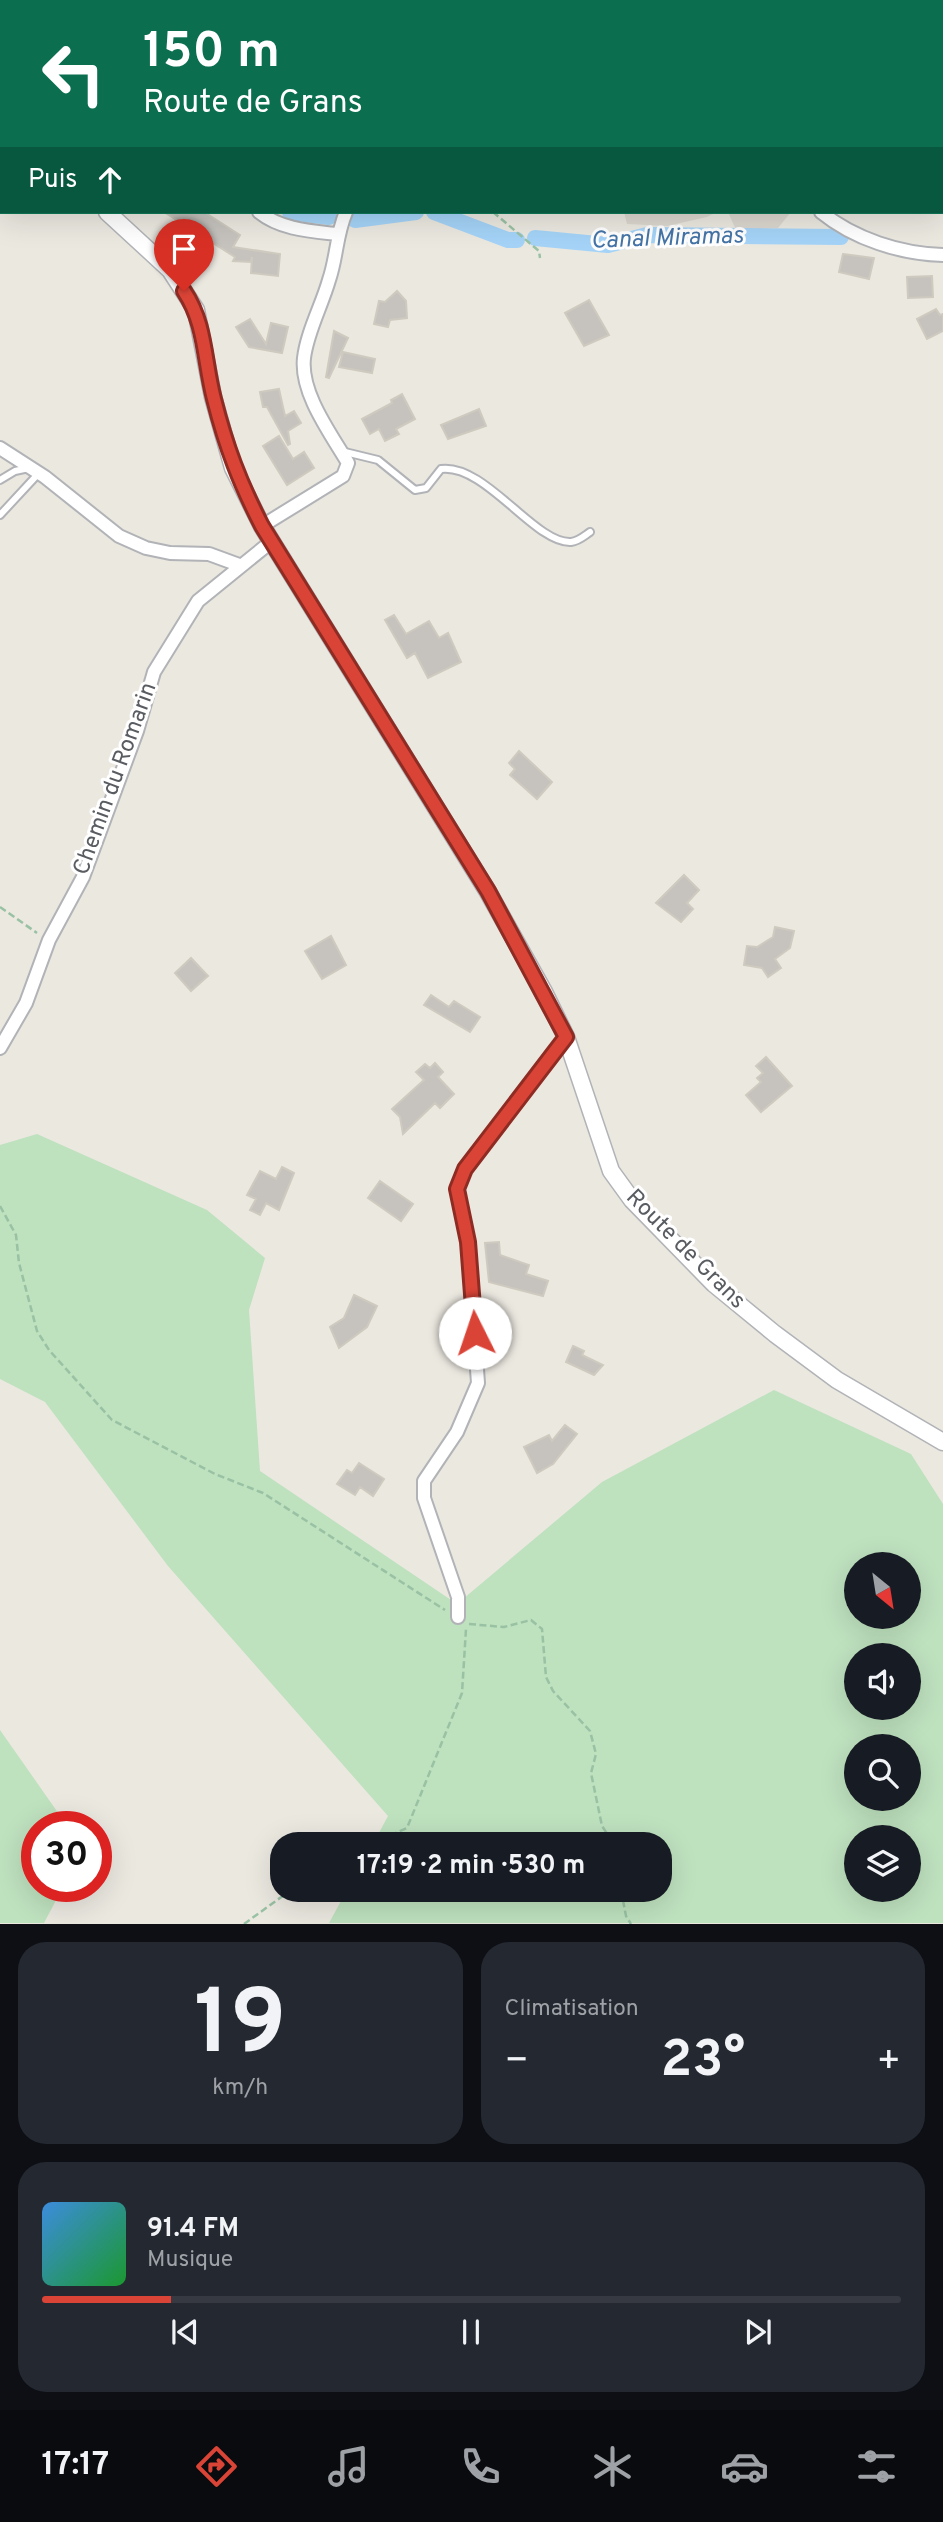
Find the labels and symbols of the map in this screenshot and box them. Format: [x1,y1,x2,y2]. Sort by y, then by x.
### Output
pin [154,219,214,291]
water label: Canal Miramas [590,221,745,257]
street label: Chemin du Romarin [68,679,164,879]
street label: Route de Grans [619,1184,751,1316]
position arrow [438,1296,512,1370]
north arrow [844,1552,920,1629]
speed limit sign: 30 [21,1811,112,1902]

